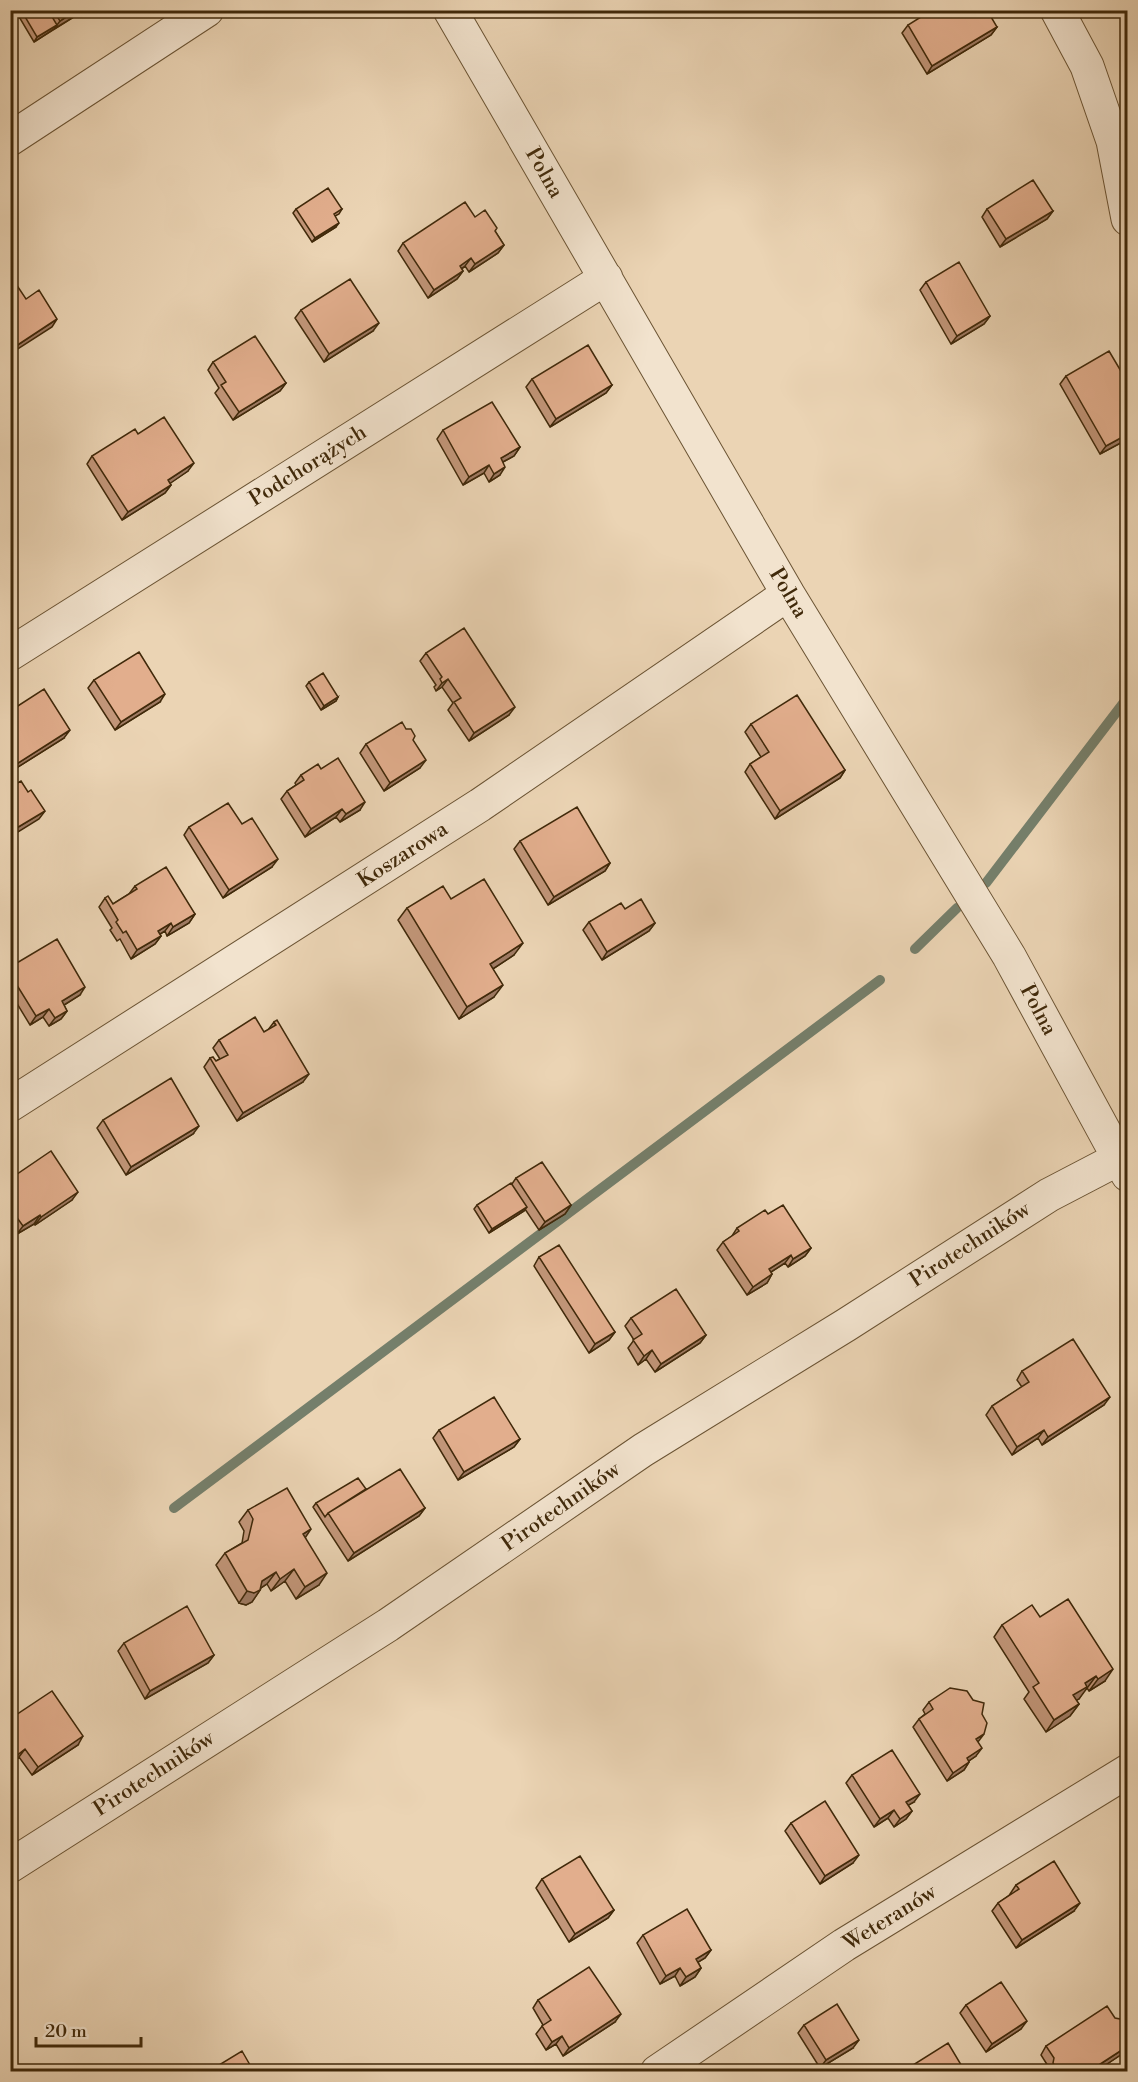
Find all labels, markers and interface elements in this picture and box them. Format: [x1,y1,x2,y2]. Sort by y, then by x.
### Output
street label: Polna [519,143,569,203]
street label: Podchorążych [244,419,372,512]
street label: Polna [763,563,813,623]
street label: Koszarowa [353,816,453,894]
street label: Polna [1014,980,1062,1040]
street label: Pirotechników [905,1196,1036,1294]
street label: Pirotechników [497,1456,626,1557]
street label: Pirotechników [89,1725,220,1823]
street label: Weteranów [838,1879,942,1957]
scale bar [36,2010,141,2048]
text: 20 m [45,2020,87,2043]

